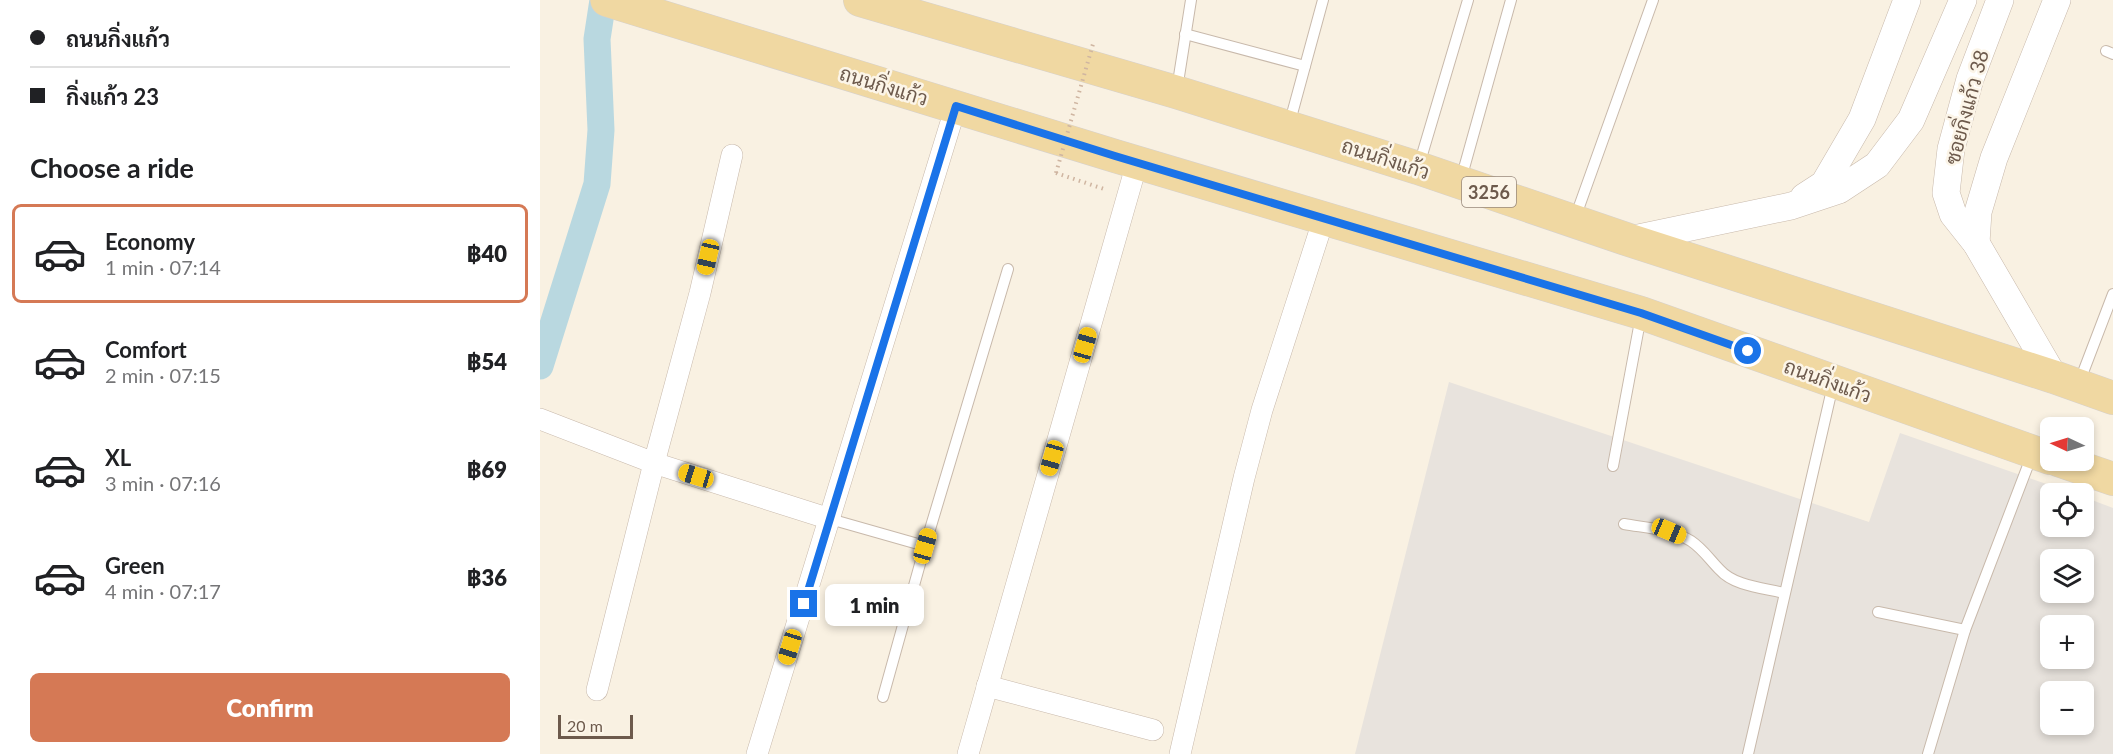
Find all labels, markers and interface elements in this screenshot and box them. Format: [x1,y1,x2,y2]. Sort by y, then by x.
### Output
text: ถนนกิ่งแก้ว [66,25,170,52]
street label: ซอยกิ่งแก้ว 38 [1936,46,1993,167]
street label: ถนนกิ่งแก้ว [837,57,932,110]
text: กิ่งแก้ว 23 [66,83,159,110]
street label: ถนนกิ่งแก้ว [1339,130,1434,183]
text: Choose a ride [30,151,194,184]
road number: 3256 [1462,177,1516,207]
icon: car [33,227,87,281]
text: Economy [105,228,195,255]
car [695,237,721,277]
text: ฿40 [466,240,507,267]
text: 1 min · 07:14 [105,255,221,279]
car [1071,325,1099,365]
icon: car [33,335,87,389]
text: Comfort [105,336,187,363]
route start [1734,337,1761,364]
text: ฿54 [466,348,507,375]
street label: ถนนกิ่งแก้ว [1781,350,1876,407]
text: 2 min · 07:15 [105,363,221,387]
north arrow [2040,417,2094,471]
map controls [2040,417,2094,735]
car [1038,438,1066,478]
icon: car [33,443,87,497]
text: XL [105,444,131,471]
text: ฿69 [466,456,507,483]
car [676,462,716,490]
text: 3 min · 07:16 [105,471,221,495]
button: locate [2040,483,2094,537]
car [1649,516,1689,546]
car [911,526,939,566]
button: layers [2040,549,2094,603]
icon: car [33,551,87,605]
text: Green [105,552,165,579]
text: ฿36 [466,564,507,591]
text: 4 min · 07:17 [105,579,221,603]
callout: 1 min [825,583,924,625]
route end [790,590,817,617]
text: 1 min [850,593,899,617]
button: + [2040,615,2094,669]
car [776,627,804,667]
button: Confirm [30,673,510,742]
button: − [2040,681,2094,735]
scale bar [558,712,633,740]
text: 20 m [567,716,603,735]

